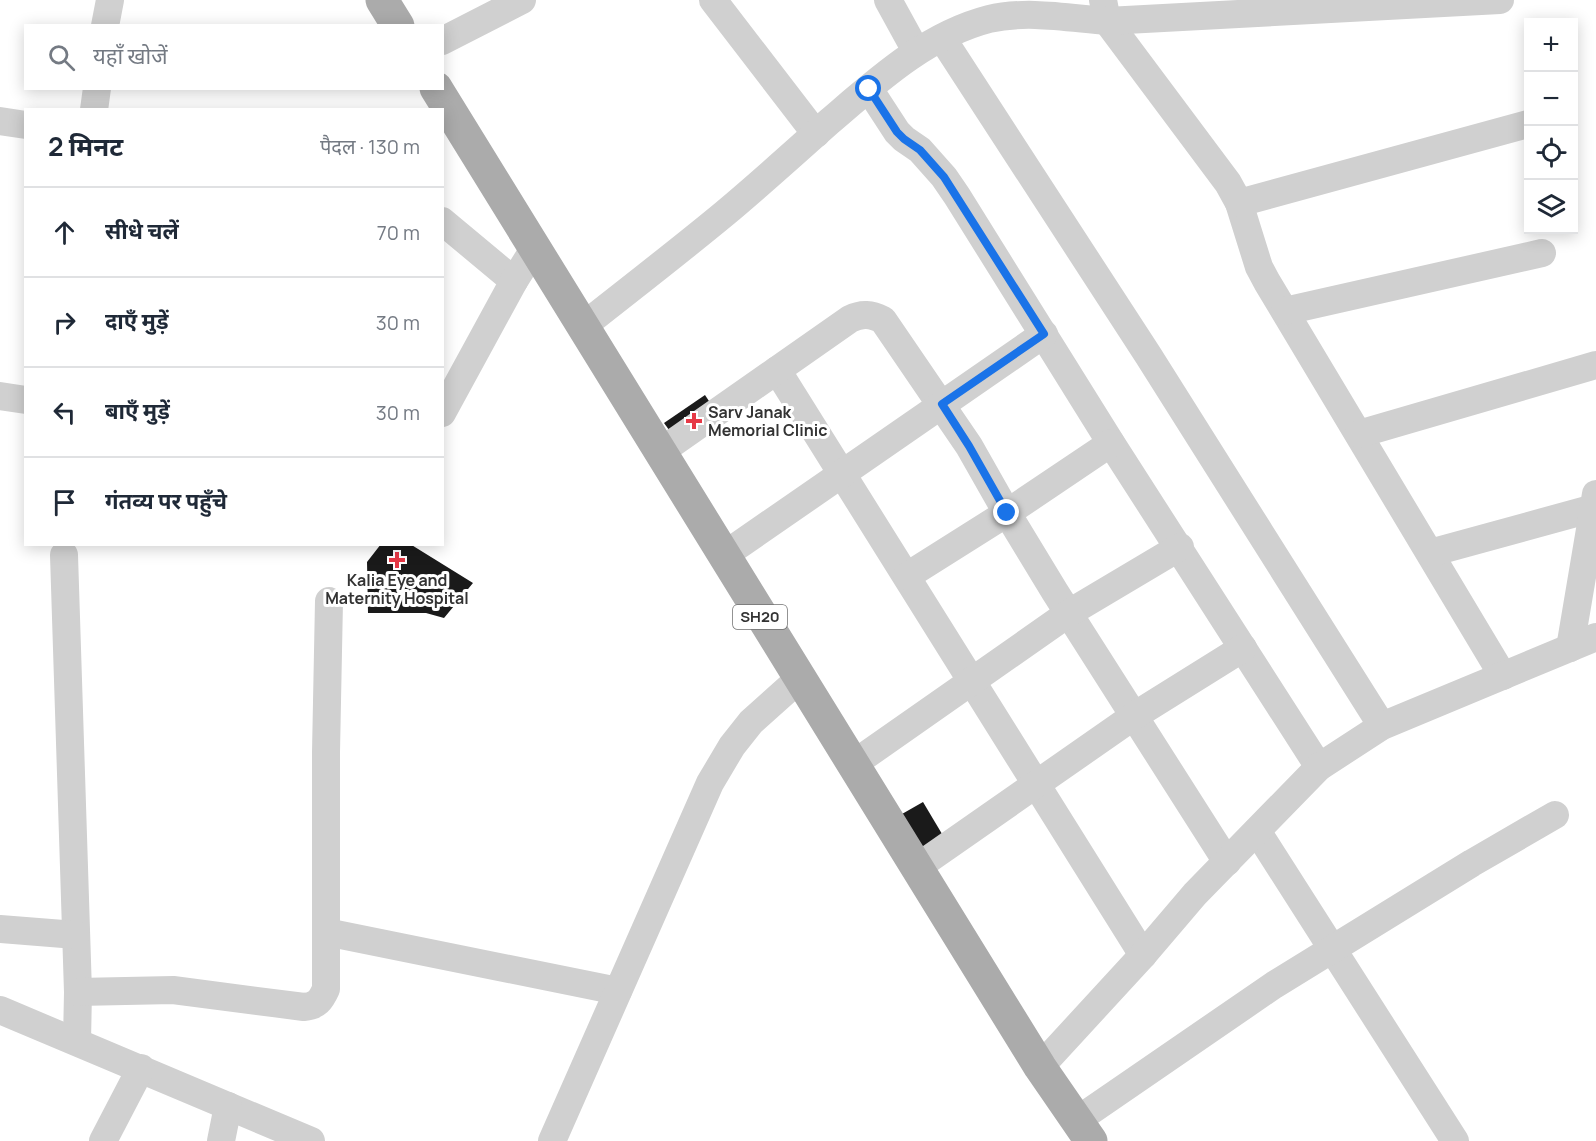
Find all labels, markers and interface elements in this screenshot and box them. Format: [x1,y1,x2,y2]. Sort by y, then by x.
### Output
map controls [1524,18,1578,234]
button: + [1524,18,1578,72]
search box [24,24,444,90]
icon: search [45,41,78,74]
text: यहाँ खोजें [93,41,168,71]
button: − [1524,72,1578,126]
route start [855,75,881,101]
button: locate [1524,126,1578,180]
text: 2 मिनट [48,128,123,164]
text: पैदल · 130 m [320,133,420,160]
button: layers [1524,180,1578,234]
icon: ahead [48,216,81,249]
text: सीधे चलें [105,216,179,246]
text: 70 m [377,219,420,246]
icon: right [48,306,81,339]
text: दाएँ मुड़ें [105,306,168,336]
text: 30 m [376,309,420,336]
icon: left [48,396,81,429]
text: बाएँ मुड़ें [105,396,170,426]
text: 30 m [376,399,420,426]
place label: Sarv Janak Memorial Clinic [708,401,827,441]
marker: Sarv Janak Memorial Clinic [685,412,703,430]
icon: arrive [48,486,81,519]
text: गंतव्य पर पहुँचे [105,486,227,516]
route end [993,499,1019,525]
marker: Kalia Eye and Maternity Hospital [388,551,406,569]
place label: Kalia Eye and Maternity Hospital [325,569,469,609]
road number: SH20 [733,605,787,629]

